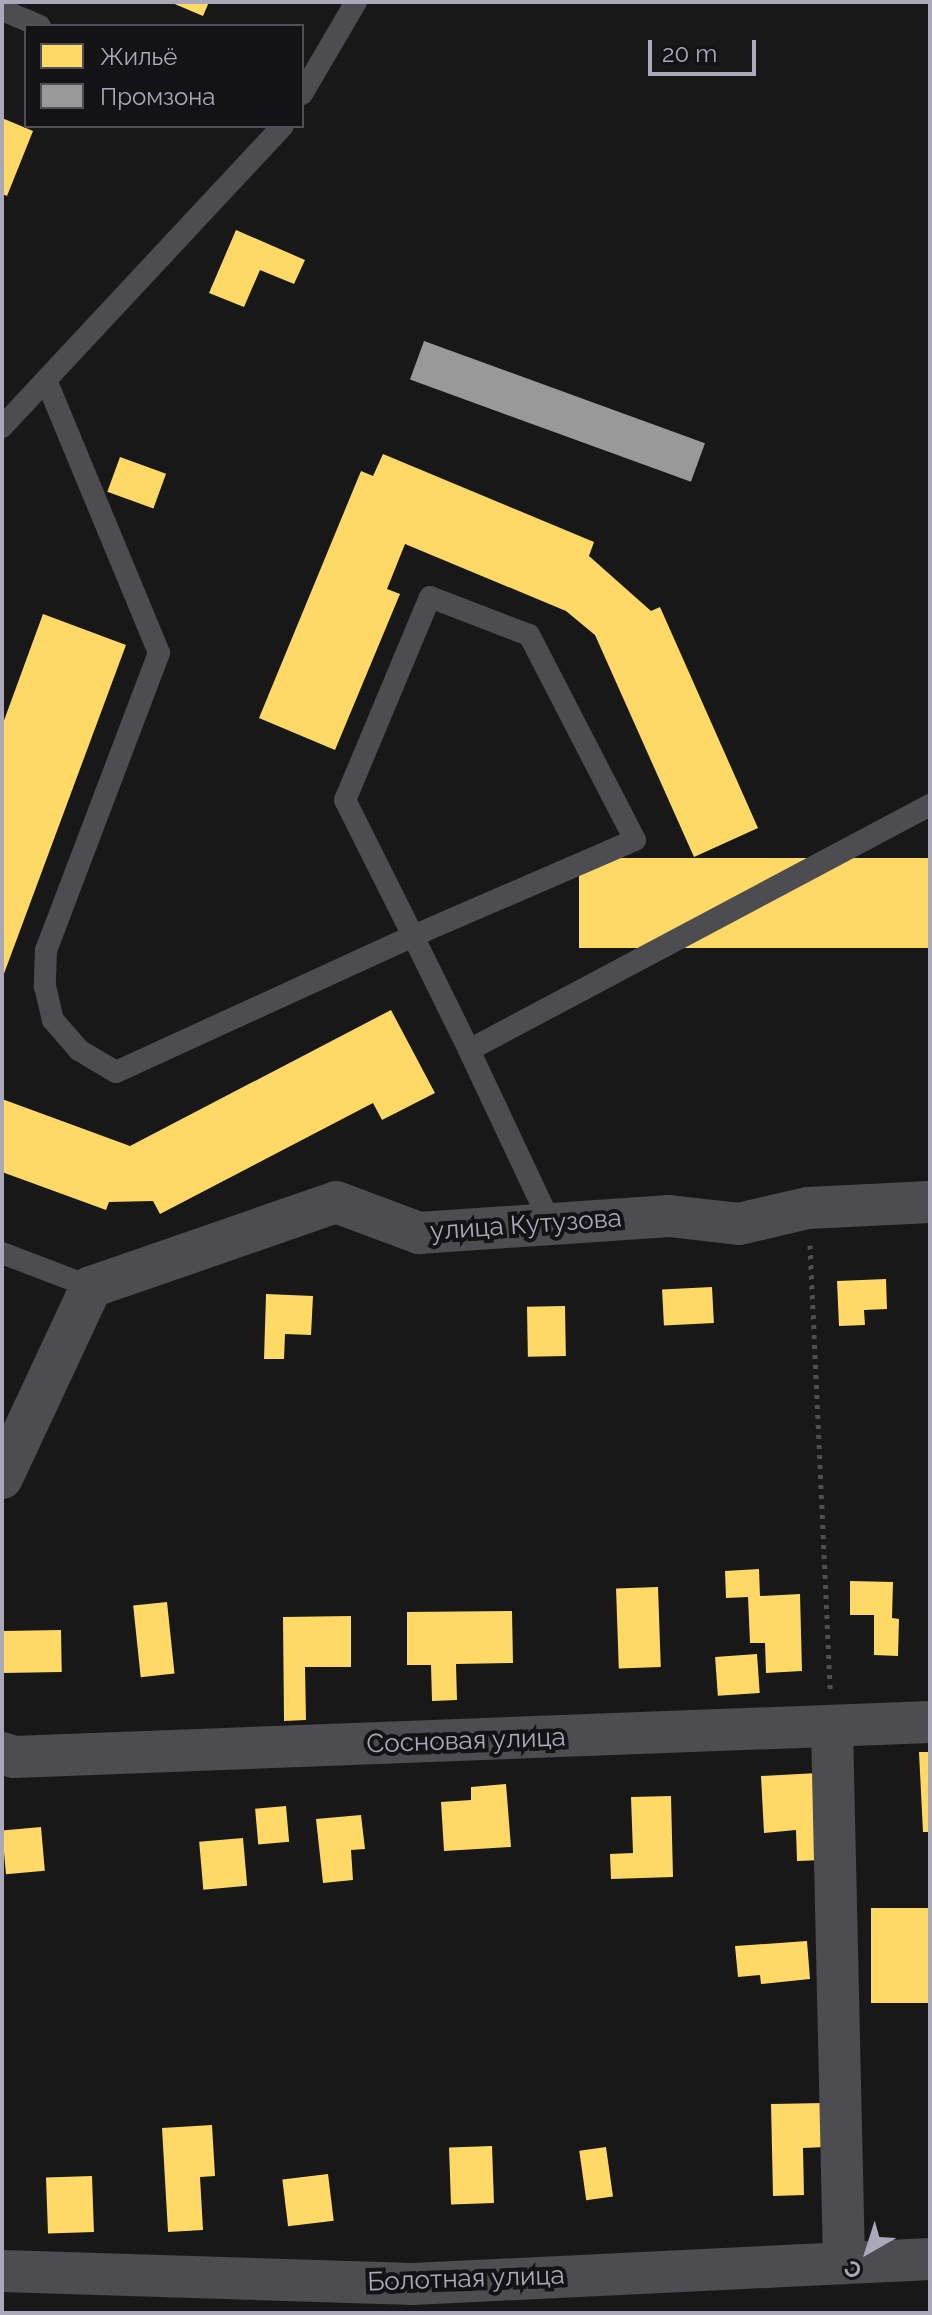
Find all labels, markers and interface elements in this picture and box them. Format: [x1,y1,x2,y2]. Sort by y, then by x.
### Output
legend [24,24,304,128]
scale bar [652,24,760,74]
text: 20 m [662,39,717,68]
text: Жильё [100,42,177,71]
text: Промзона [100,82,215,111]
street label: улица Кутузова [429,1203,623,1247]
street label: Сосновая улица [366,1722,566,1760]
north arrow [828,2211,908,2291]
text: С [839,2255,867,2285]
street label: Болотная улица [366,2260,566,2298]

